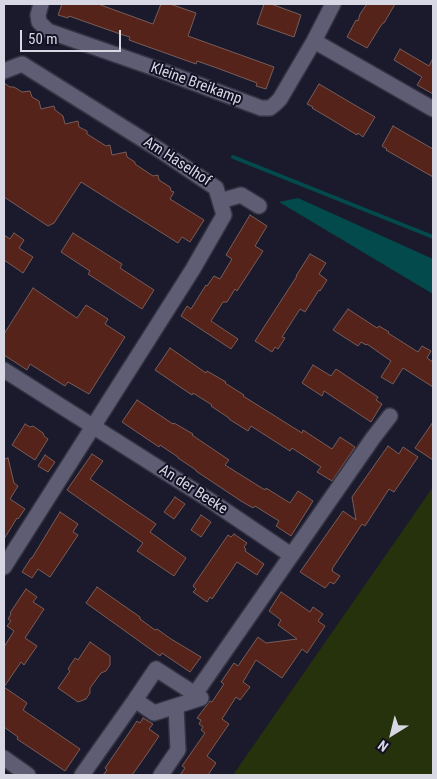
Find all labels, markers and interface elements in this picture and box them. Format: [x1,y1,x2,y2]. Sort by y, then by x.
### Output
scale bar [22,20,124,52]
text: 50 m [28,30,58,48]
street label: Kleine Breikamp [148,59,244,109]
street label: Am Haselhof [140,134,214,190]
street label: An der Beeke [155,461,231,519]
north arrow [367,709,417,759]
text: N [375,737,391,755]

